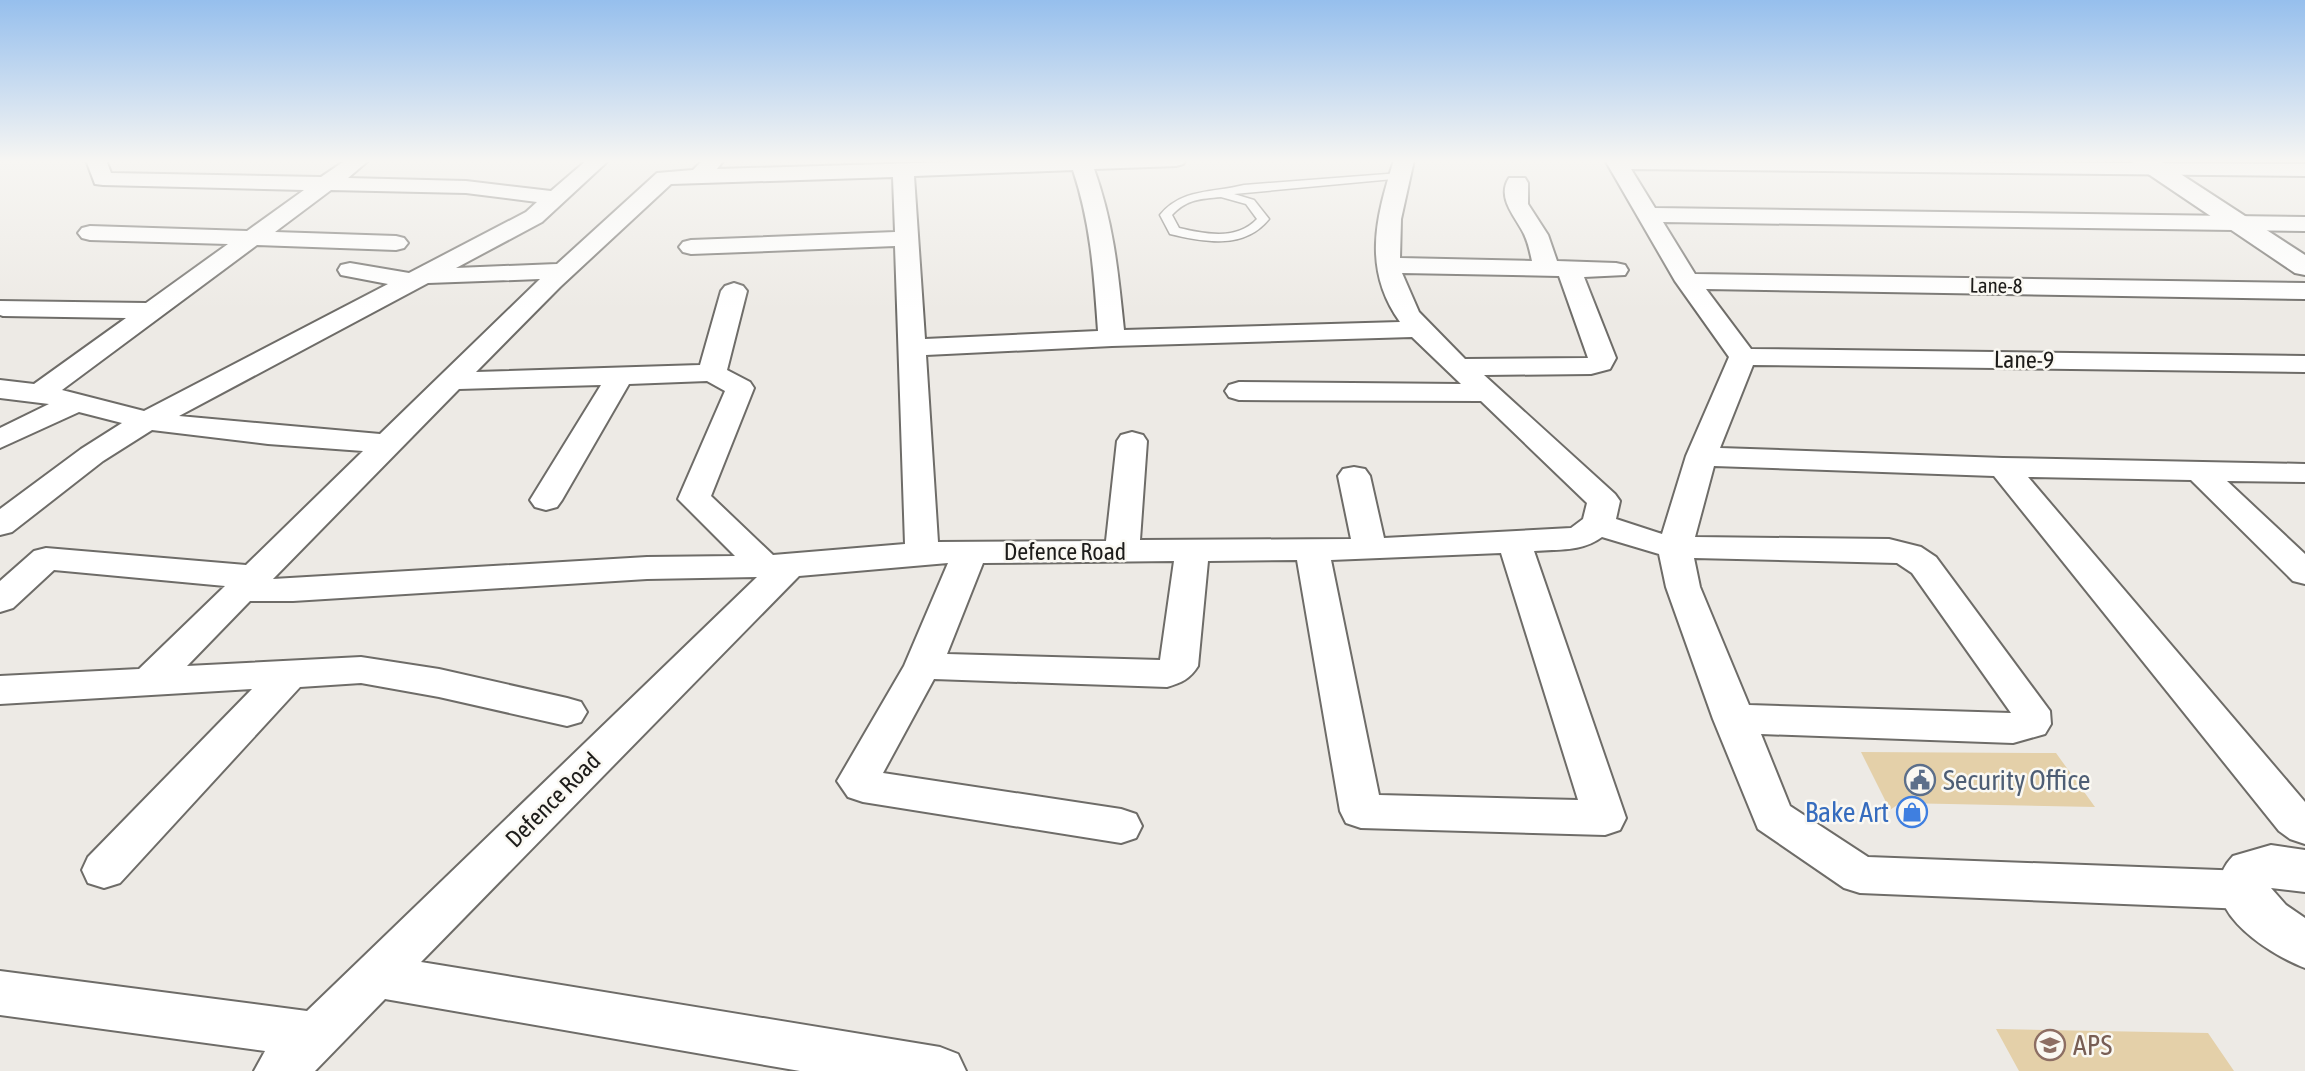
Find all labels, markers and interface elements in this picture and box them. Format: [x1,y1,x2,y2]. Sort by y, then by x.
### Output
street label: Lane-8 [1969,273,2023,297]
street label: Lane-9 [1994,345,2054,374]
street label: Defence Road [1004,538,1126,565]
street label: Defence Road [500,747,605,852]
public building icon: Security Office [1903,763,1937,797]
place label: Security Office [1943,764,2090,796]
shop icon: Bake Art [1895,795,1929,829]
place label: Bake Art [1805,796,1889,828]
school or university icon: APS [2033,1028,2067,1062]
place label: APS [2073,1029,2112,1061]

